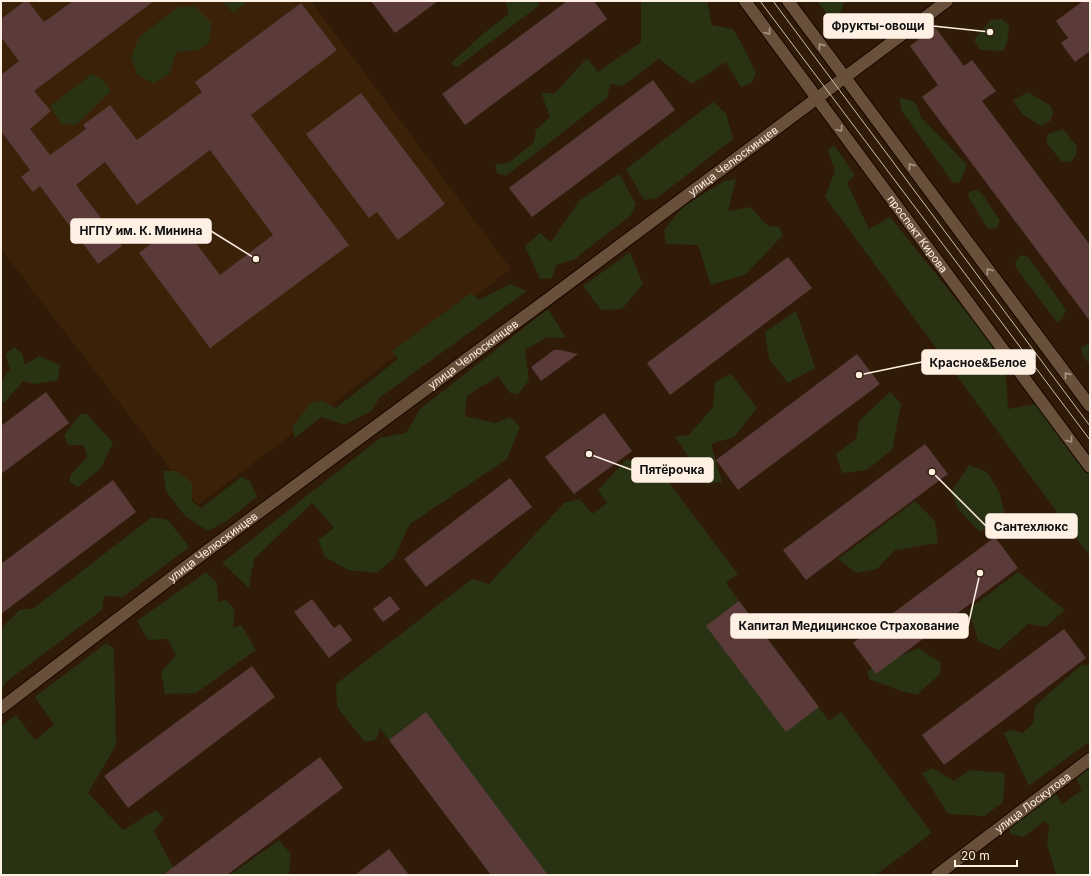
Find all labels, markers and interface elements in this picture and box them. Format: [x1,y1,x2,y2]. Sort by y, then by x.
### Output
callout: Фрукты-овощи [824,14,933,38]
text: Фрукты-овощи [832,18,924,33]
one-way arrow [763,28,770,35]
one-way arrow [819,43,826,50]
street label: улица Челюскинцев [685,123,781,199]
one-way arrow [835,125,842,132]
one-way arrow [909,164,916,171]
street label: проспект Кирова [884,193,951,276]
callout: НГПУ им. К. Минина [71,219,211,243]
text: НГПУ им. К. Минина [80,223,202,238]
one-way arrow [987,268,994,275]
street label: улица Челюскинцев [425,316,521,392]
callout: Красное&Белое [922,350,1035,374]
text: Красное&Белое [929,355,1027,370]
one-way arrow [1064,372,1071,379]
one-way arrow [1065,436,1072,443]
callout: Пятёрочка [632,458,713,482]
text: Пятёрочка [639,462,705,477]
street label: улица Челюскинцев [165,509,260,585]
callout: Сантехлюкс [986,514,1077,538]
text: Сантехлюкс [994,519,1068,534]
callout: Капитал Медицинское Страхование [731,614,968,638]
text: Капитал Медицинское Страхование [739,618,960,633]
street label: улица Лоскутова [992,769,1073,836]
scale bar [955,842,1017,868]
text: 20 m [961,848,990,863]

